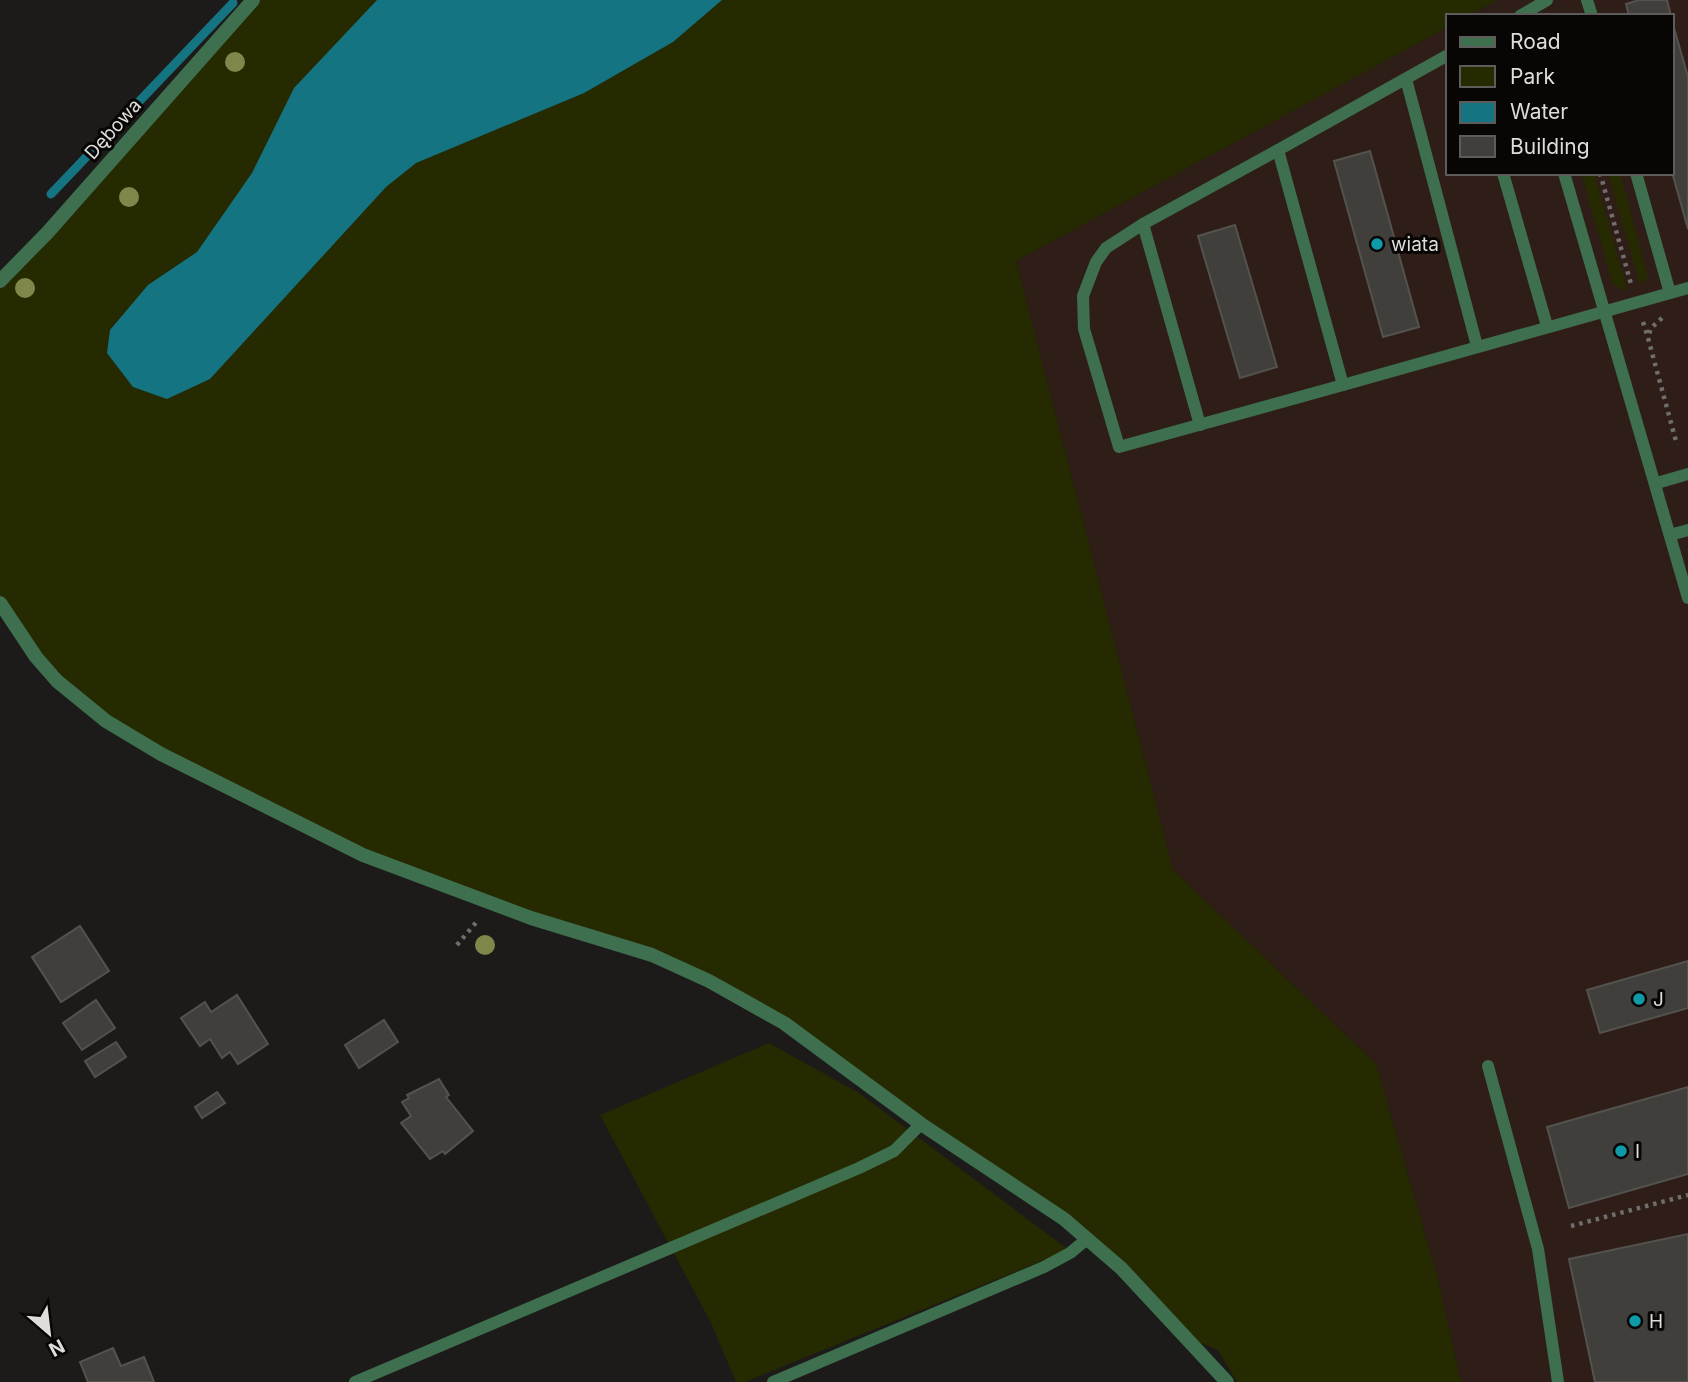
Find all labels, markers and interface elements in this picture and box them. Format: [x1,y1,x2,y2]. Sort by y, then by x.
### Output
legend [1446,14,1674,175]
text: Road [1510,29,1561,54]
text: Park [1510,64,1555,89]
street label: Dębowa [80,94,146,164]
text: Water [1510,99,1568,124]
text: Building [1510,134,1590,159]
place label: wiata [1391,233,1439,256]
marker: wiata [1369,236,1385,252]
place label: J [1653,988,1664,1011]
marker: J [1631,991,1647,1007]
place label: I [1635,1140,1640,1163]
marker: I [1613,1143,1629,1159]
north arrow [14,1298,84,1368]
place label: H [1649,1310,1663,1333]
marker: H [1627,1313,1643,1329]
text: N [45,1334,69,1361]

